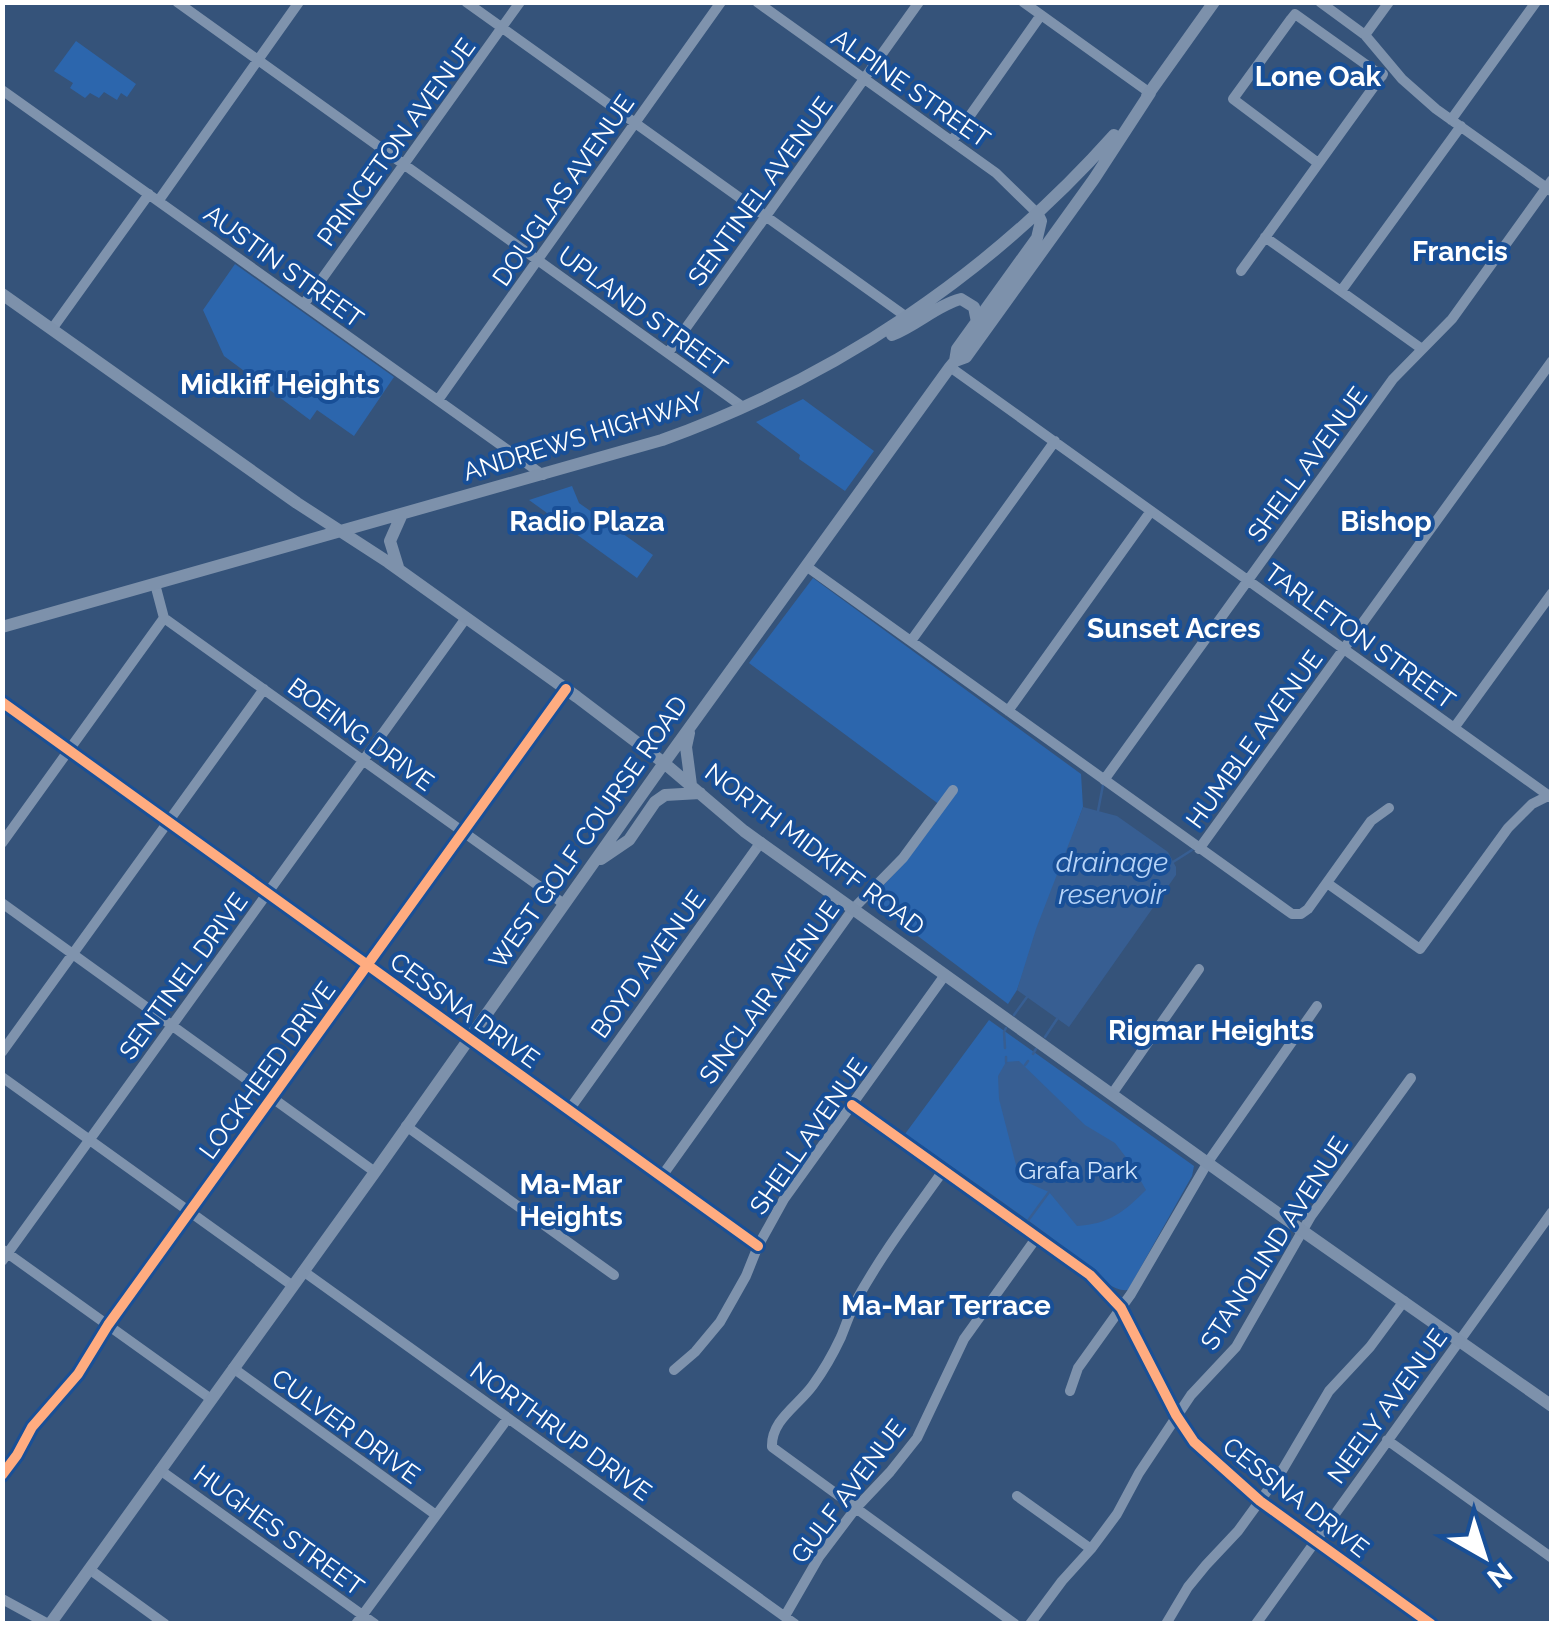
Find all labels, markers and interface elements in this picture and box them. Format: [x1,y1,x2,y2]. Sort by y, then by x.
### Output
street label: ALPINE STREET [826,22,996,154]
street label: PRINCETON AVENUE [311,32,481,252]
district label: Lone Oak [1255,60,1382,93]
street label: DOUGLAS AVENUE [486,89,640,291]
street label: SENTINEL AVENUE [681,91,839,291]
street label: AUSTIN STREET [198,198,370,334]
district label: Francis [1412,235,1508,268]
street label: UPLAND STREET [553,240,733,382]
district label: Midkiff Heights [180,368,380,401]
street label: SHELL AVENUE [1241,381,1373,547]
street label: ANDREWS HIGHWAY [459,385,707,487]
district label: Radio Plaza [509,505,665,538]
district label: Bishop [1340,505,1432,538]
street label: TARLETON STREET [1259,557,1461,715]
district label: Sunset Acres [1087,612,1261,645]
street label: HUMBLE AVENUE [1179,644,1329,834]
street label: BOEING DRIVE [282,671,440,797]
street label: WEST GOLF COURSE ROAD [482,690,694,974]
street label: NORTH MIDKIFF ROAD [699,757,931,941]
water label: drainage reservoir [1056,846,1168,911]
street label: BOYD AVENUE [584,884,712,1044]
street label: SENTINEL DRIVE [113,887,253,1065]
street label: SINCLAIR AVENUE [693,895,845,1089]
street label: CESSNA DRIVE [385,946,545,1074]
street label: LOCKHEED DRIVE [193,976,341,1164]
district label: Rigmar Heights [1108,1014,1314,1047]
street label: SHELL AVENUE [743,1052,873,1220]
street label: STANOLIND AVENUE [1194,1131,1354,1355]
park label: Grafa Park [1018,1155,1138,1185]
district label: Ma-Mar Heights [519,1168,623,1233]
district label: Ma-Mar Terrace [841,1289,1051,1322]
street label: NEELY AVENUE [1321,1323,1453,1489]
street label: NORTHRUP DRIVE [464,1355,658,1507]
street label: CULVER DRIVE [266,1362,426,1490]
street label: GULF AVENUE [784,1413,912,1569]
street label: CESSNA DRIVE [1217,1431,1375,1563]
street label: HUGHES STREET [188,1458,370,1602]
north arrow [1434,1506,1534,1606]
text: N [1481,1555,1518,1595]

